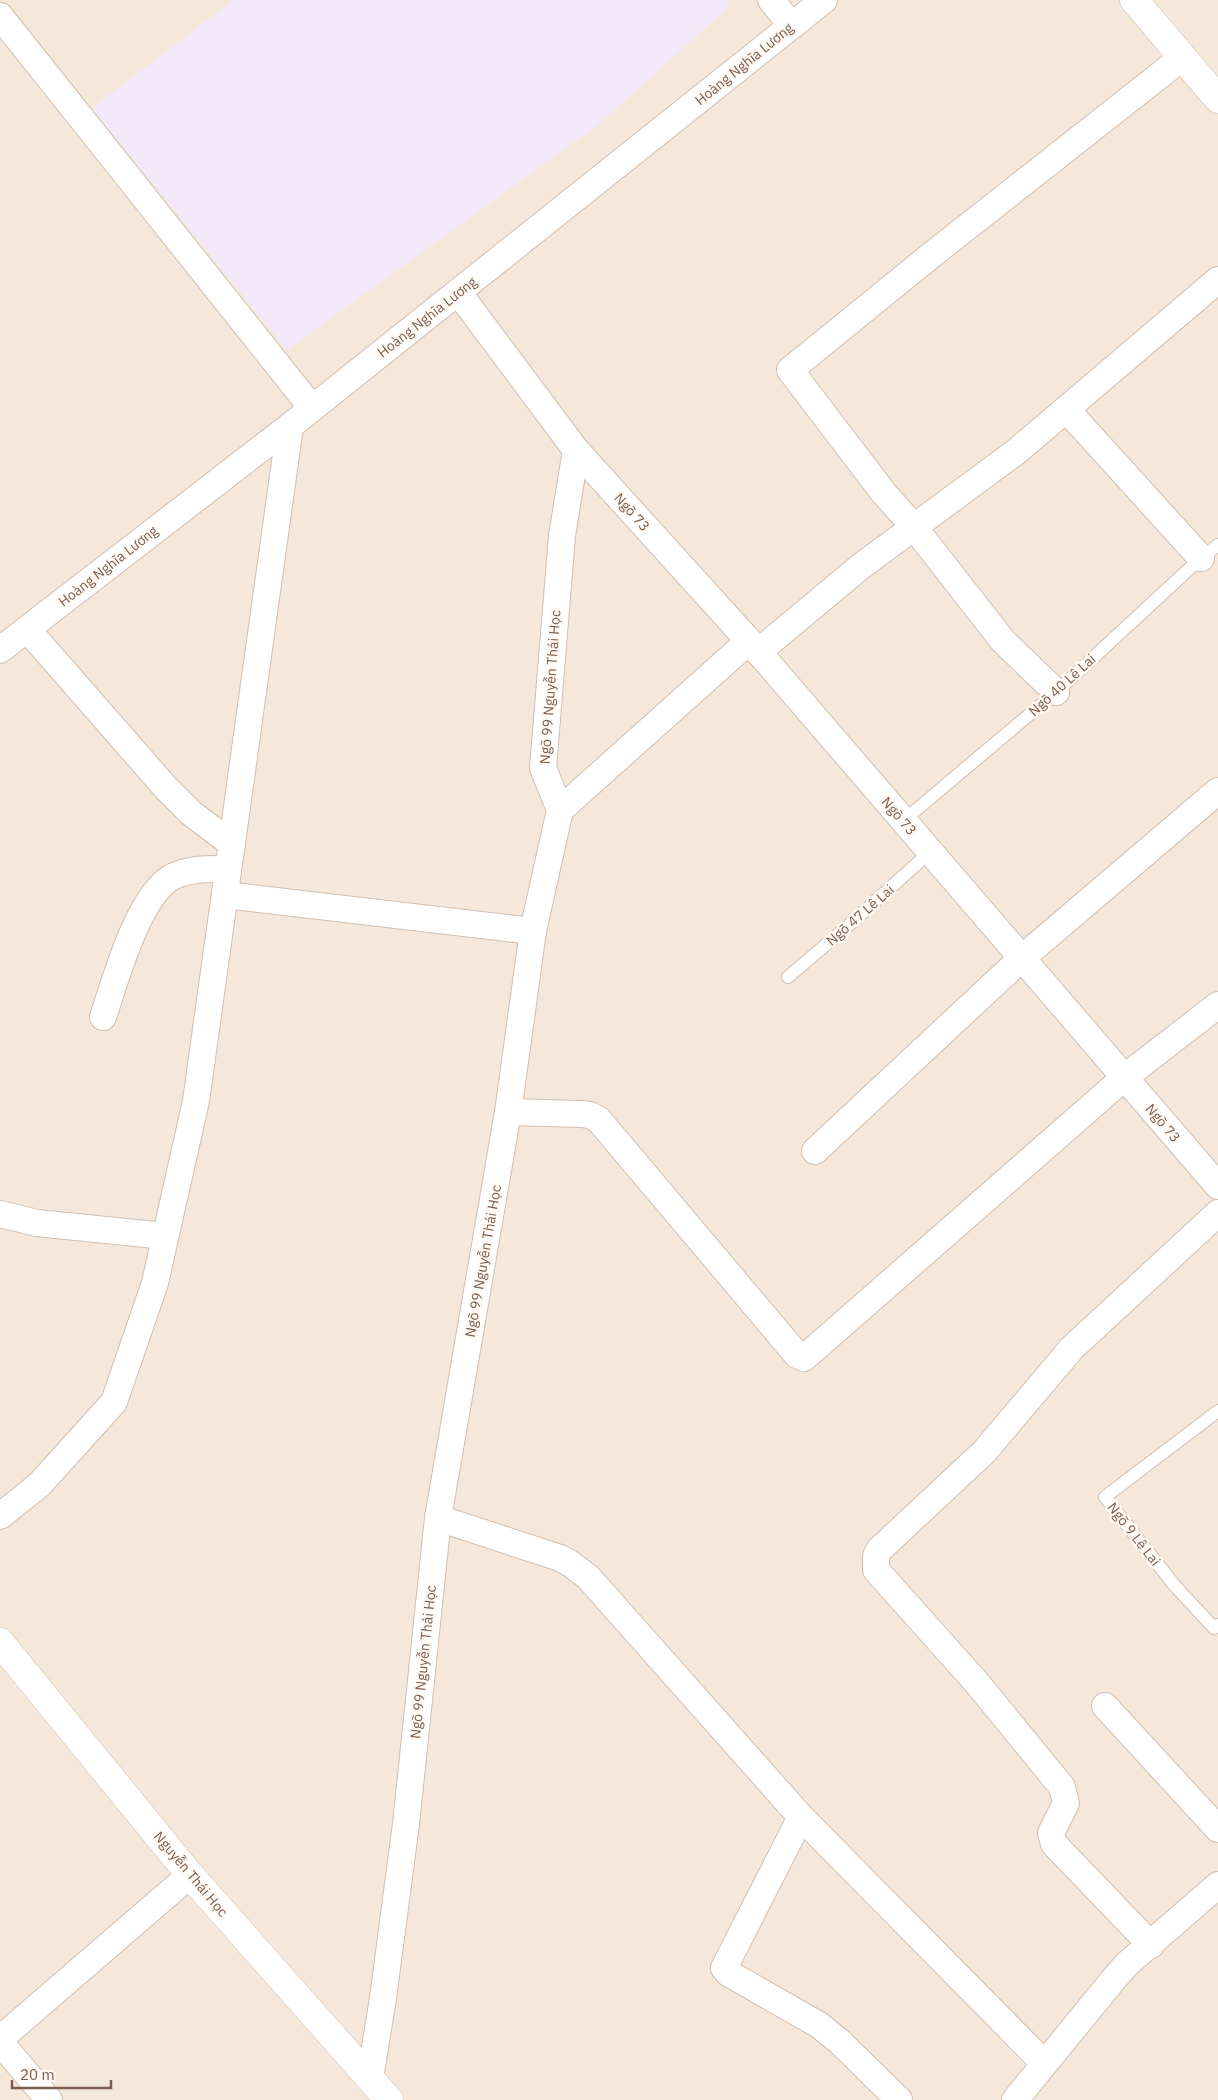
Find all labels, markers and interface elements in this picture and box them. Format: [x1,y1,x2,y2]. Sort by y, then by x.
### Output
street label: Hoàng Nghĩa Lương [691,18,797,109]
street label: Hoàng Nghĩa Lương [374,272,481,361]
street label: Ngõ 73 [610,489,654,535]
street label: Hoàng Nghĩa Lương [55,521,162,610]
street label: Ngõ 99 Nguyễn Thái Học [536,609,564,765]
street label: Ngõ 40 Lê Lai [1025,650,1099,720]
street label: Ngõ 73 [877,793,921,839]
street label: Ngõ 47 Lê Lai [822,881,898,949]
street label: Ngõ 73 [1142,1100,1184,1146]
street label: Ngõ 99 Nguyễn Thái Học [461,1183,505,1339]
street label: Ngõ 9 Lê Lai [1104,1499,1164,1569]
street label: Ngõ 99 Nguyễn Thái Học [406,1584,440,1740]
street label: Nguyễn Thái Học [150,1828,232,1920]
scale bar [12,2058,111,2090]
text: 20 m [20,2065,55,2084]

